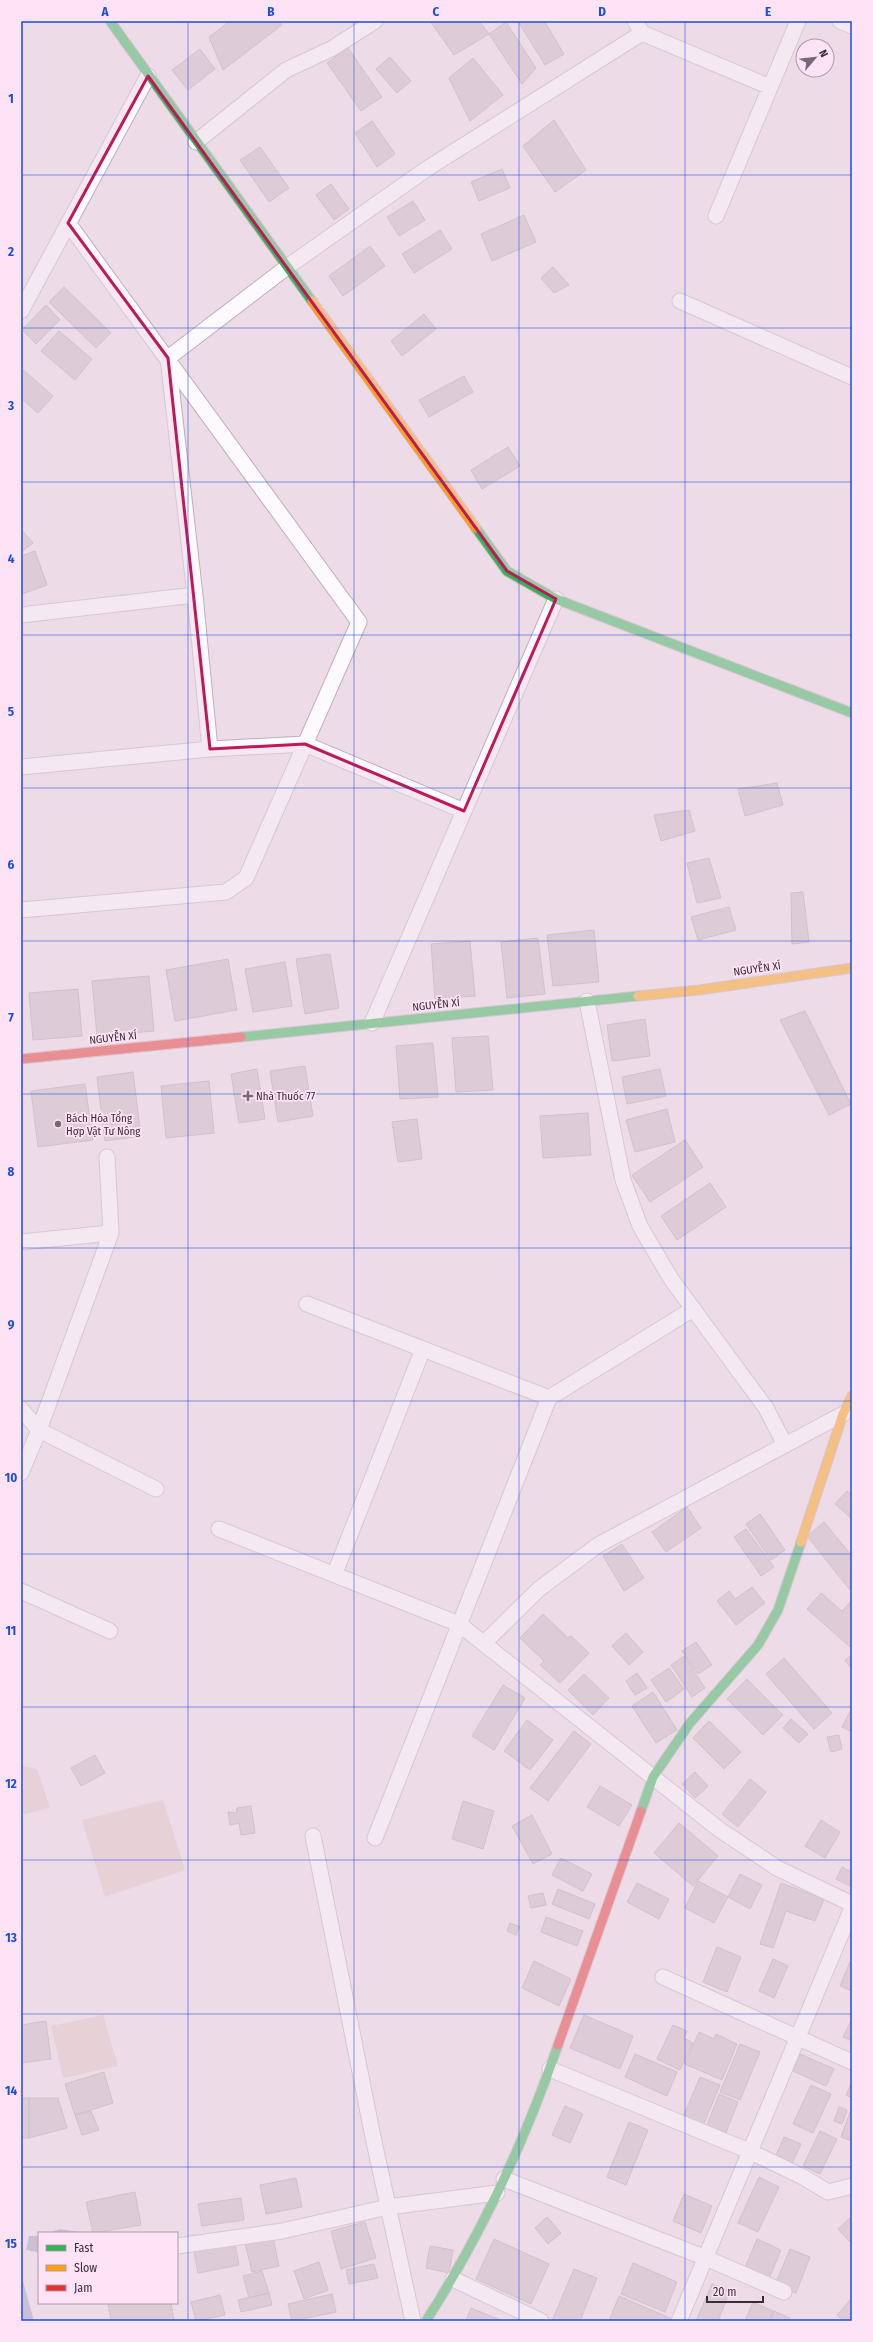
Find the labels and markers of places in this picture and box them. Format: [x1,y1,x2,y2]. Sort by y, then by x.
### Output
place label: Nhà Thuốc 77 [256,1090,316,1103]
marker: Nhà Thuốc 77 [243,1091,253,1101]
place label: Bách Hóa Tổng Hợp Vật Tư Nông [66,1111,141,1138]
marker: Bách Hóa Tổng Hợp Vật Tư Nông [53,1119,63,1129]

